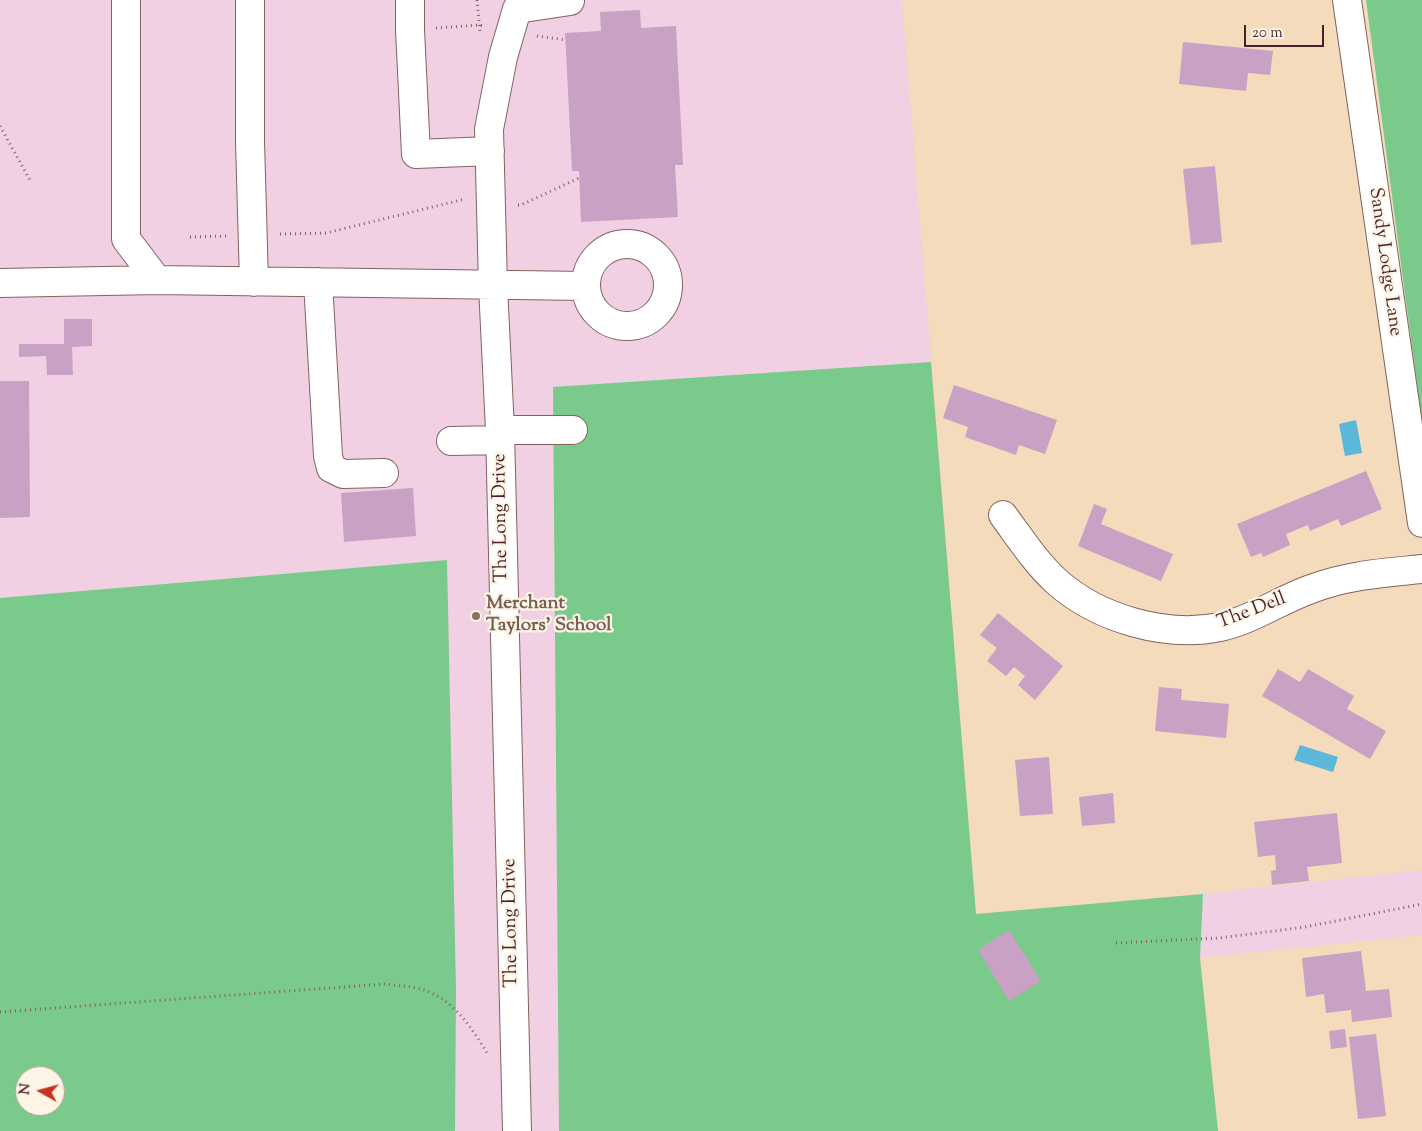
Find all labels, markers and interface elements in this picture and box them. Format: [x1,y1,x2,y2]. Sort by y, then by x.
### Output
scale bar [1247,15,1327,47]
text: 20 m [1252,23,1283,44]
street label: Sandy Lodge Lane [1362,186,1406,338]
street label: The Long Drive [489,453,515,583]
street label: The Dell [1214,589,1290,635]
place label: Merchant Taylors' School [486,594,611,638]
marker: Merchant Taylors' School [470,610,482,622]
street label: The Long Drive [499,858,525,988]
north arrow [15,1066,65,1116]
text: N [15,1083,37,1096]

